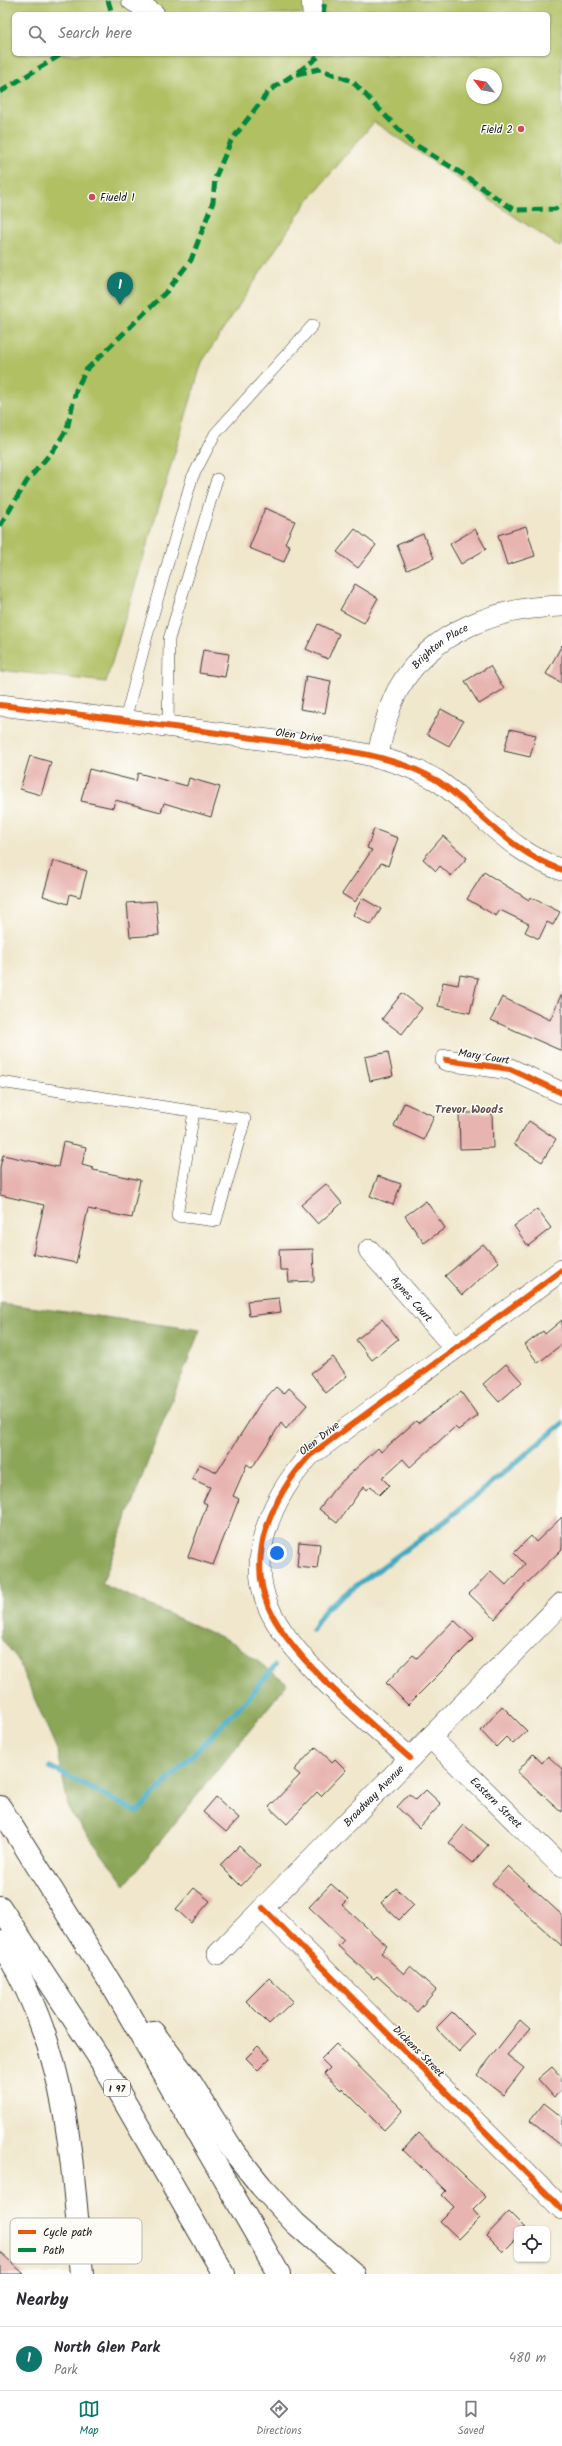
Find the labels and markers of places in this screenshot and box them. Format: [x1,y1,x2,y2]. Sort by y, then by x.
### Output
place label: Field 2 [481,121,513,139]
marker: Field 2 [516,124,526,134]
place label: Fiueld 1 [100,189,135,207]
marker: Fiueld 1 [87,192,97,202]
pin: 1 [107,272,133,305]

